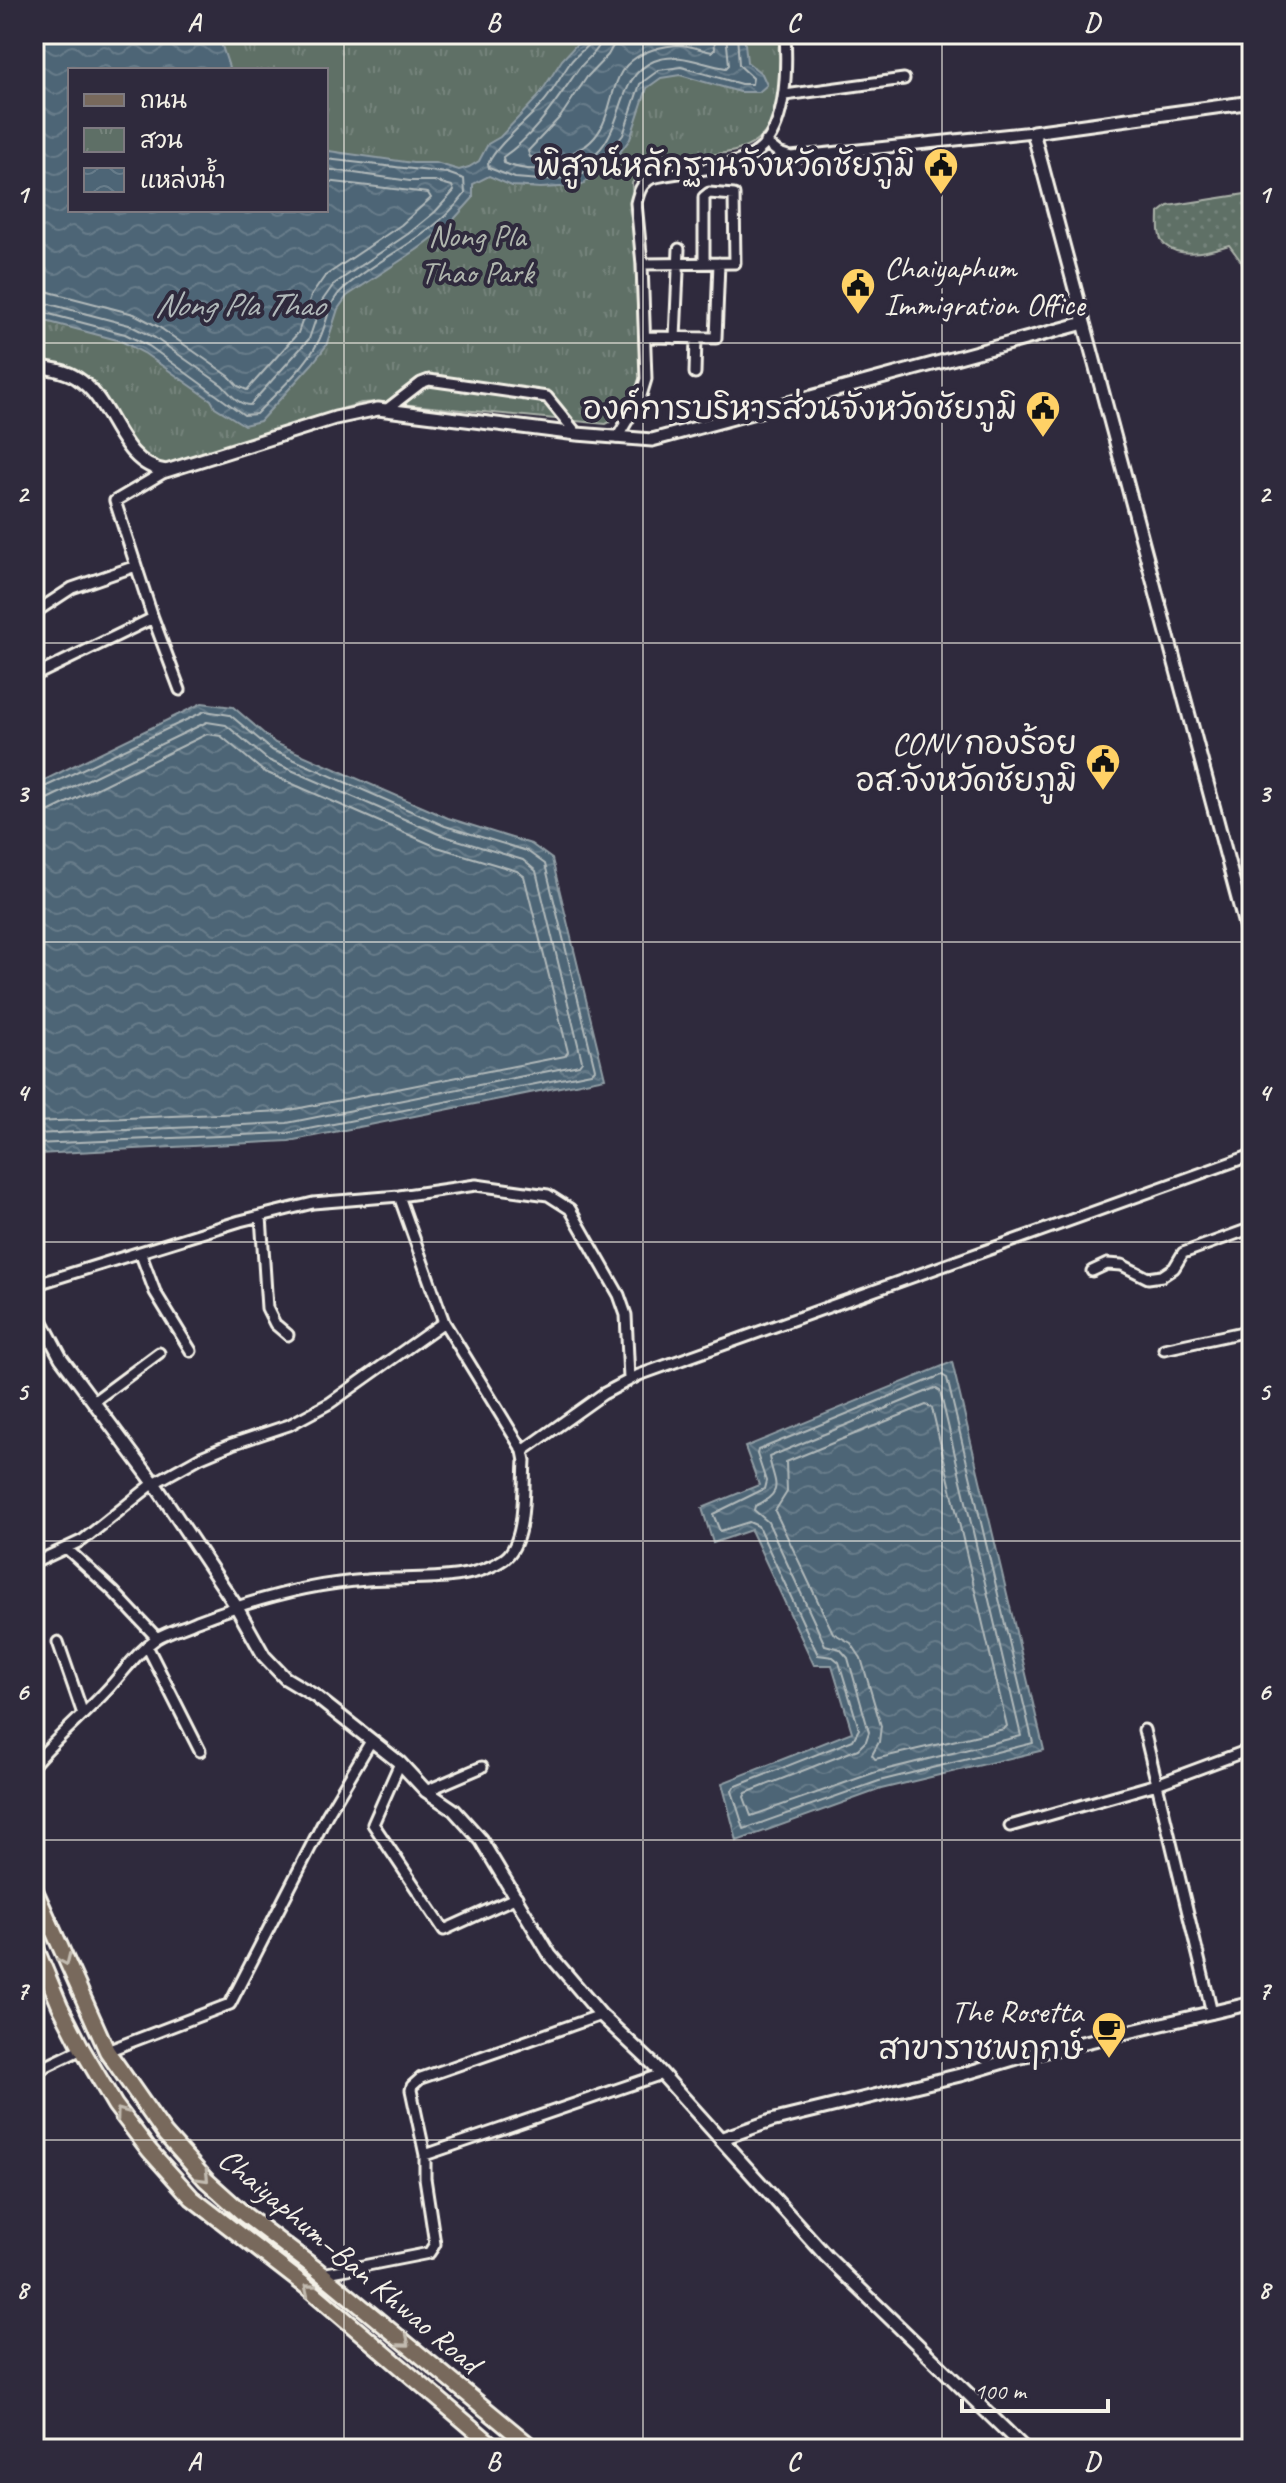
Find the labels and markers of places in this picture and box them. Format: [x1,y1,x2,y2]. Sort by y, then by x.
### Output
place label: พิสูจน์หลักฐานจังหวัดชัยภูมิ [534,144,915,189]
public building icon: พิสูจน์หลักฐานจังหวัดชัยภูมิ [922,146,960,196]
place label: Chaiyaphum Immigration Office [884,247,1087,325]
public building icon: Chaiyaphum Immigration Office [839,266,877,316]
place label: องค์การบริหารส่วนจังหวัดชัยภูมิ [583,387,1017,432]
public building icon: องค์การบริหารส่วนจังหวัดชัยภูมิ [1024,389,1062,439]
place label: CONV กองร้อย อส.จังหวัดชัยภูมิ [856,722,1077,804]
public building icon: CONV กองร้อย อส.จังหวัดชัยภูมิ [1084,742,1122,792]
place label: The Rosetta สาขาราชพฤกษ์ [878,1991,1085,2070]
cafe icon: The Rosetta สาขาราชพฤกษ์ [1090,2010,1128,2060]

